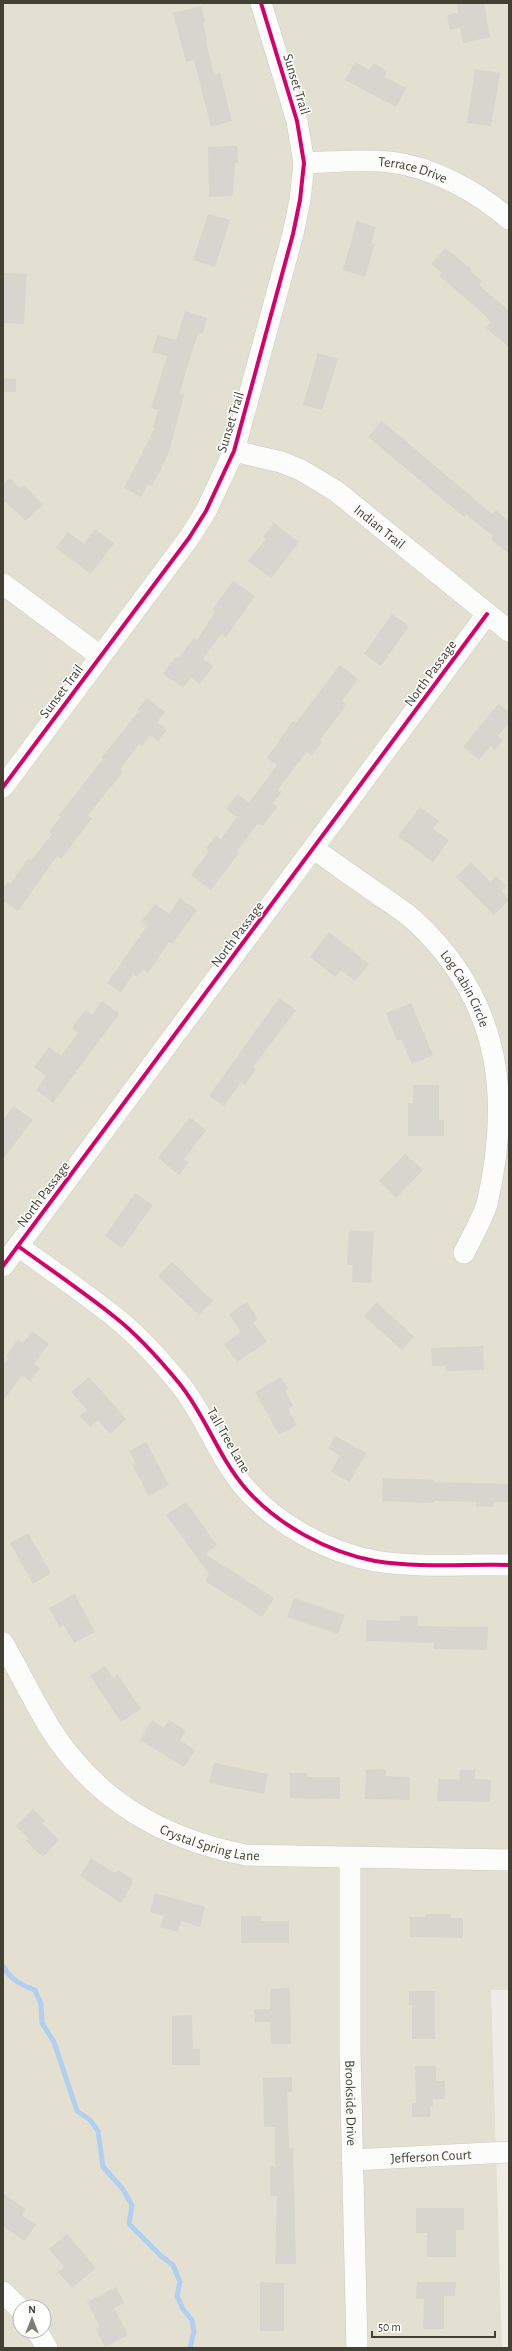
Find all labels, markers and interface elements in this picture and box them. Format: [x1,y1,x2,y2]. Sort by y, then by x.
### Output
street label: Sunset Trail [280,52,312,116]
street label: Terrace Drive [378,155,449,186]
street label: Sunset Trail [215,390,247,454]
street label: Indian Trail [351,503,407,552]
street label: North Passage [402,638,459,709]
street label: Sunset Trail [37,662,86,721]
street label: North Passage [209,899,267,970]
street label: Log Cabin Circle [437,948,491,1029]
street label: North Passage [15,1159,73,1230]
street label: Tall Tree Lane [204,1405,252,1476]
street label: Crystal Spring Lane [158,1822,260,1863]
street label: Brookside Drive [342,2060,358,2146]
street label: Jefferson Court [390,2148,472,2166]
north arrow [12,2299,52,2339]
text: N [28,2304,36,2315]
scale bar [372,2313,495,2339]
text: 50 m [378,2321,401,2333]

